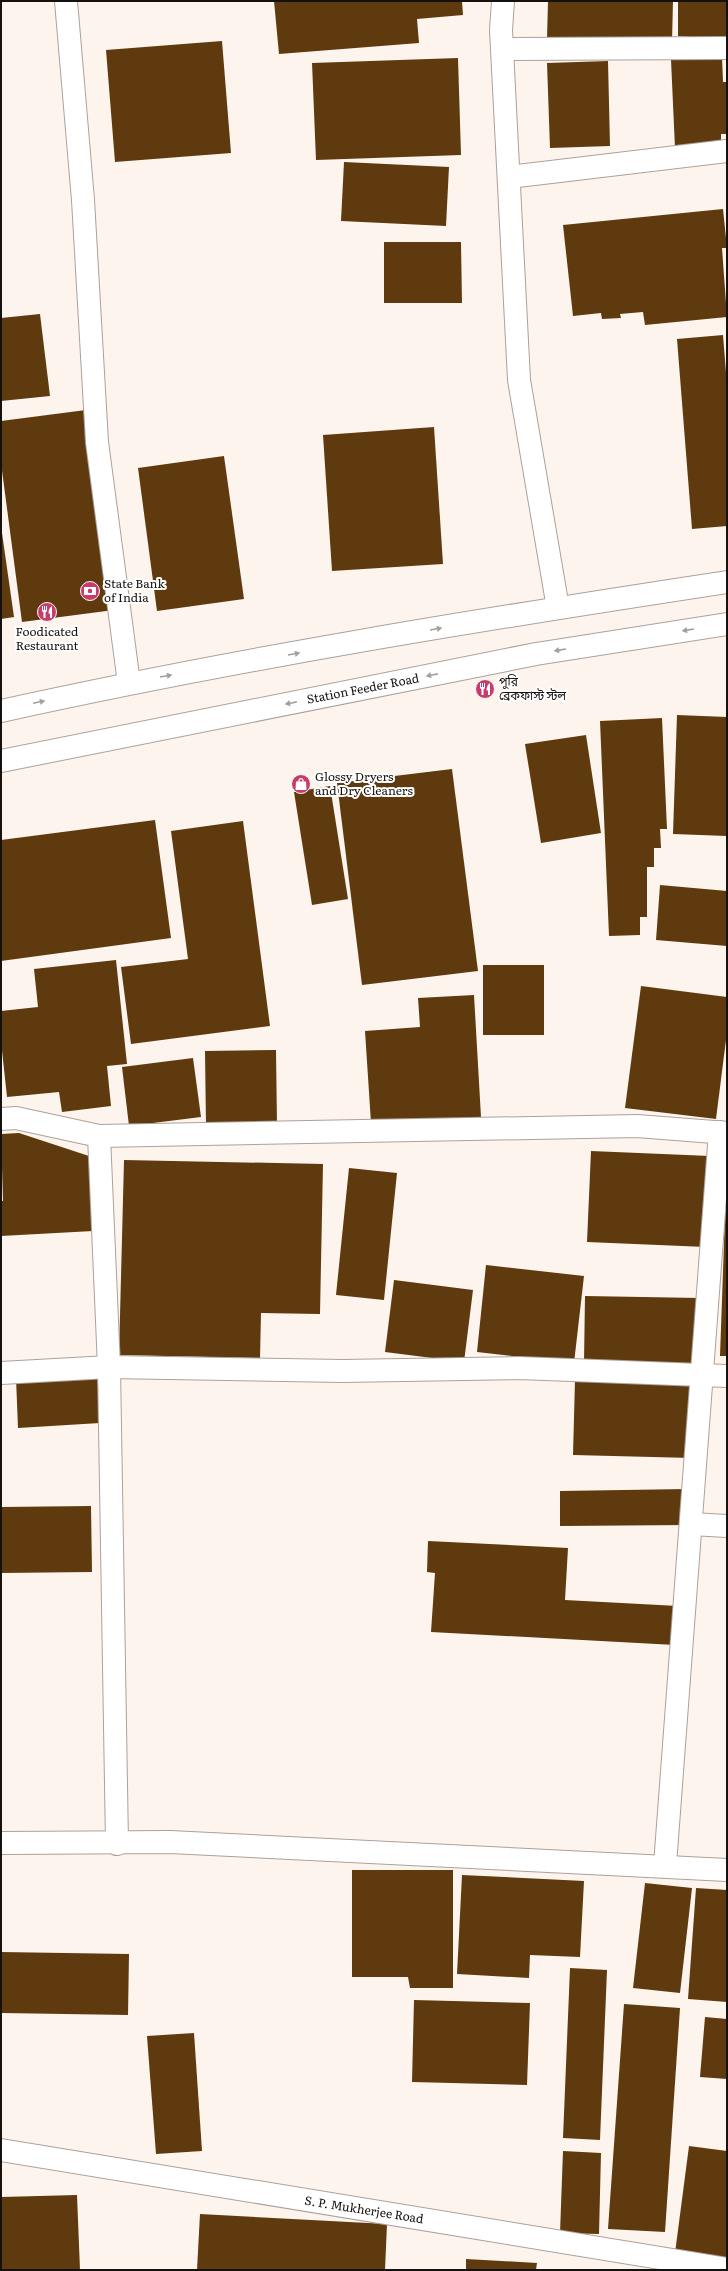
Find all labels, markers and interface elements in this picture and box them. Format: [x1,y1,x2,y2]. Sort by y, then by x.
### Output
place label: State Bank of India [104,574,166,606]
bank icon: State Bank of India [79,580,101,602]
restaurant icon: Foodicated Restaurant [36,601,58,623]
place label: Foodicated Restaurant [16,622,79,654]
one-way arrow [430,626,442,632]
one-way arrow [682,627,695,633]
one-way arrow [554,647,566,653]
one-way arrow [288,651,301,657]
street label: Station Feeder Road [305,668,421,708]
one-way arrow [426,672,438,678]
place label: পুরি ব্রেকফাস্ট স্টল [499,672,566,704]
one-way arrow [160,673,172,679]
restaurant icon: পুরি ব্রেকফাস্ট স্টল [474,678,496,700]
one-way arrow [33,699,45,705]
one-way arrow [285,700,297,706]
place label: Glossy Dryers and Dry Cleaners [315,767,414,799]
shop icon: Glossy Dryers and Dry Cleaners [290,773,312,795]
street label: S. P. Mukherjee Road [303,2191,425,2227]

